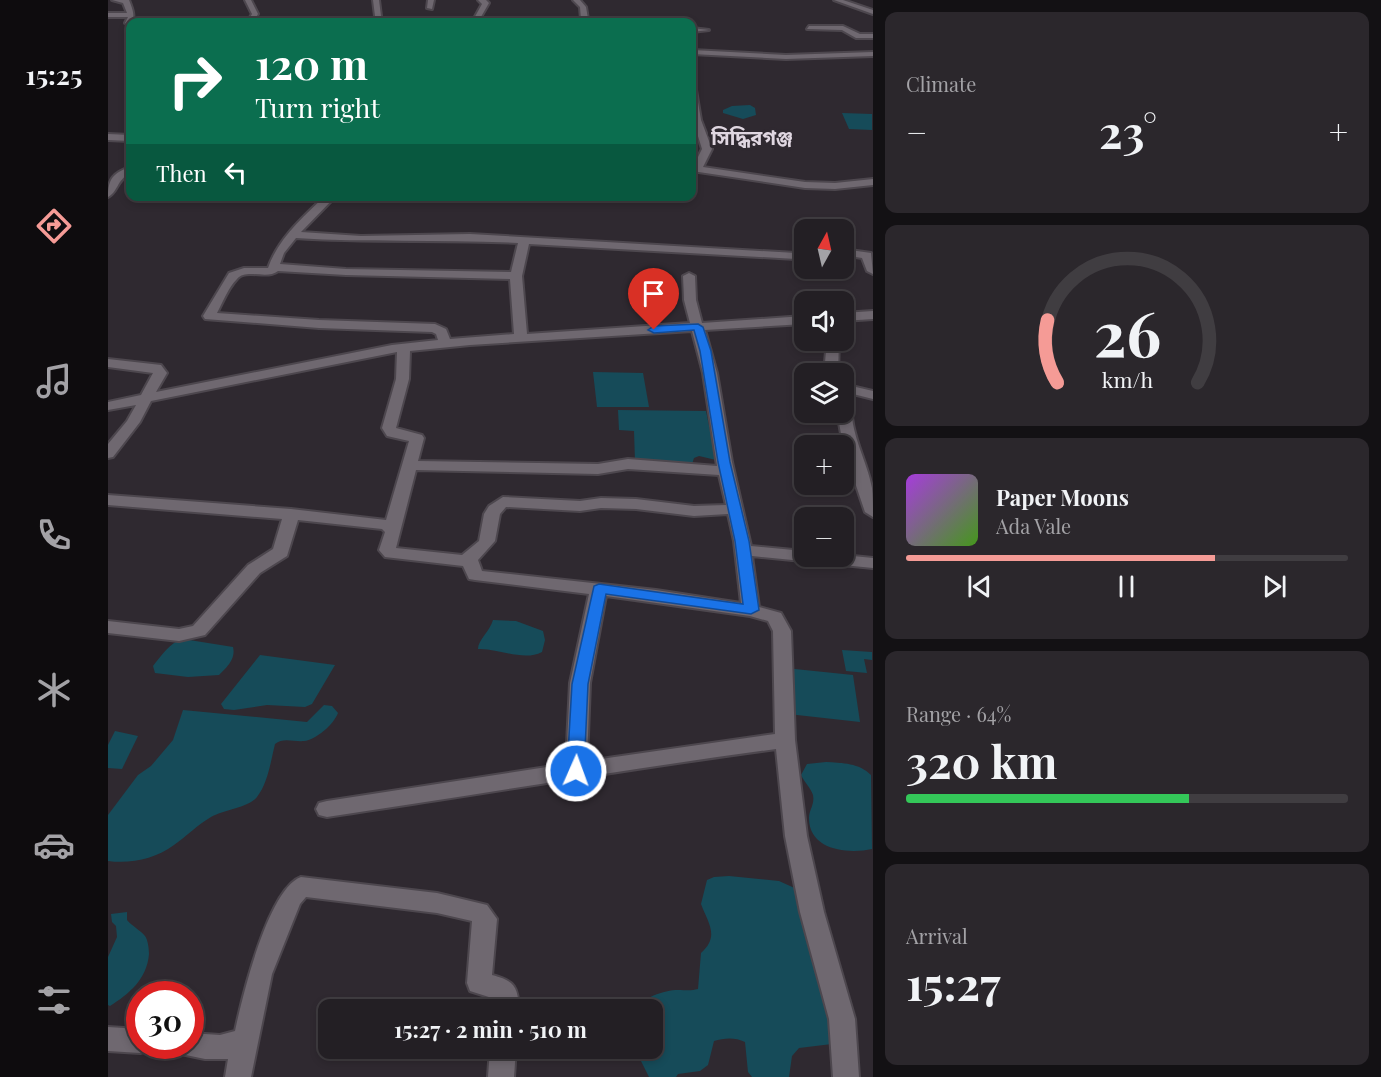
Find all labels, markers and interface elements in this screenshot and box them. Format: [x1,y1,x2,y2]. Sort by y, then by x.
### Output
text: 120 m [255,35,368,91]
icon: right [156,42,234,120]
text: 15:25 [26,56,82,92]
text: Climate [906,70,976,97]
text: Turn right [255,89,380,125]
text: 23° [1099,100,1157,160]
text: − [906,109,927,153]
text: + [1329,109,1348,153]
district label: সিদ্ধিরগঞ্জ [710,123,793,150]
icon: left [219,156,252,189]
text: Then [156,158,207,188]
icon: directions [33,205,75,247]
north arrow [794,219,854,279]
map controls [794,219,854,567]
pin [628,268,679,330]
icon: arrive [637,277,670,310]
text: 26 [1093,289,1161,373]
button: sound [794,291,854,351]
icon: music [33,360,75,402]
button: layers [794,363,854,423]
text: km/h [1101,365,1153,393]
button: + [794,435,854,495]
text: Paper Moons [996,482,1129,512]
button: − [794,507,854,567]
text: Ada Vale [996,512,1071,539]
icon: phone [33,514,75,556]
icon: previous [963,570,996,603]
icon: pause [1110,570,1143,603]
icon: next [1258,570,1291,603]
icon: climate [33,669,75,711]
text: Range · 64% [906,700,1011,727]
text: 320 km [906,730,1058,790]
position arrow [544,739,608,803]
icon: car [33,824,75,866]
text: Arrival [906,922,968,949]
text: 15:27 [906,952,1000,1012]
icon: filters [33,979,75,1021]
speed limit sign: 30 [126,981,204,1059]
text: 15:27 · 2 min · 510 m [394,1014,587,1044]

